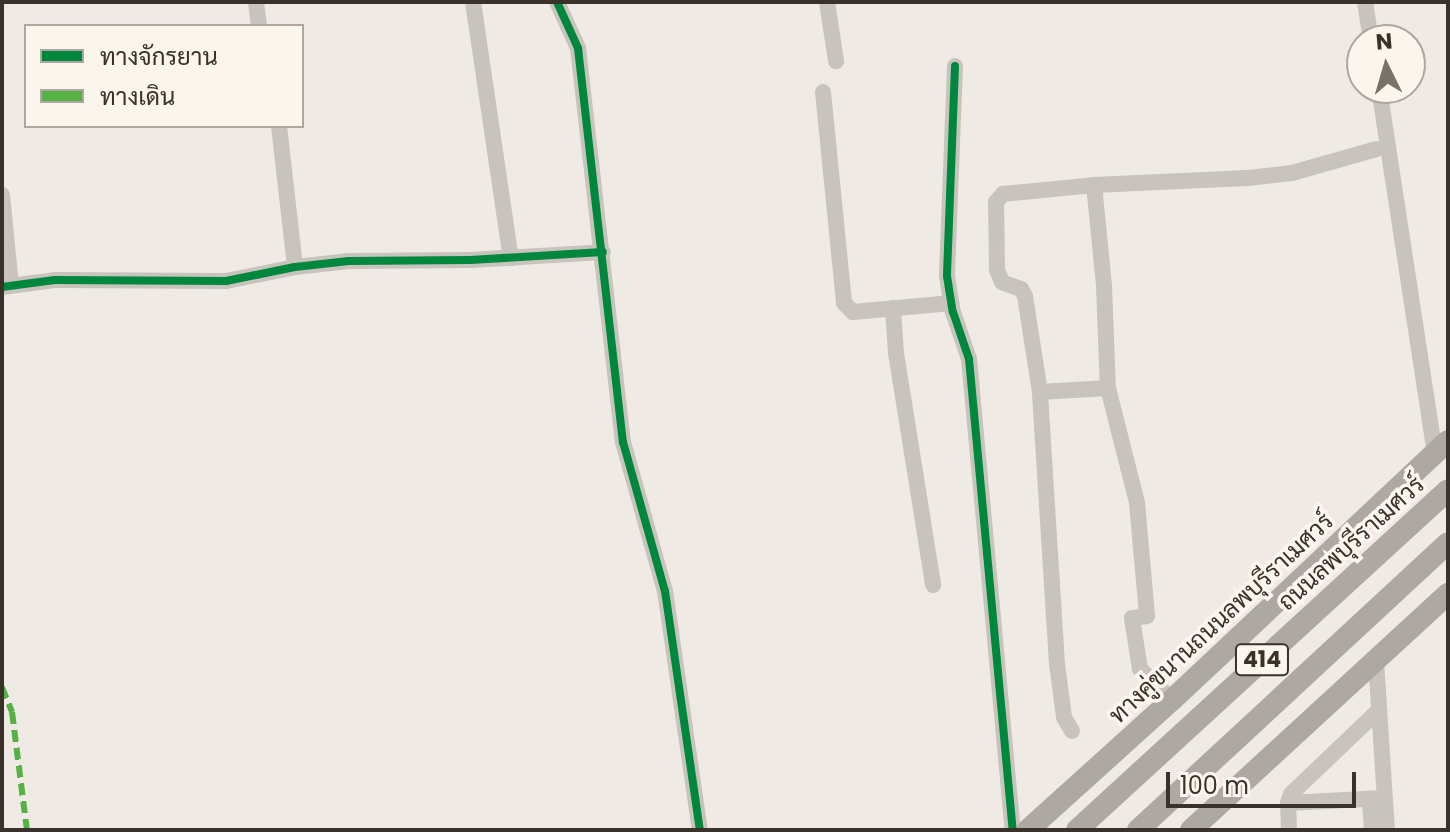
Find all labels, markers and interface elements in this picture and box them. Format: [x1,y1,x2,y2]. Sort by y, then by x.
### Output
legend [24,24,304,128]
north arrow [1346,24,1426,104]
text: N [1374,25,1394,58]
text: ทางจักรยาน [100,40,218,73]
text: ทางเดิน [100,80,175,113]
street label: ถนนลพบุรีราเมศวร์ [1272,470,1430,616]
street label: ทางคู่ขนานถนนลพบุรีราเมศวร์ [1103,507,1339,729]
road number: 414 [1234,642,1290,678]
scale bar [1170,756,1360,806]
text: 100 m [1180,769,1249,802]

